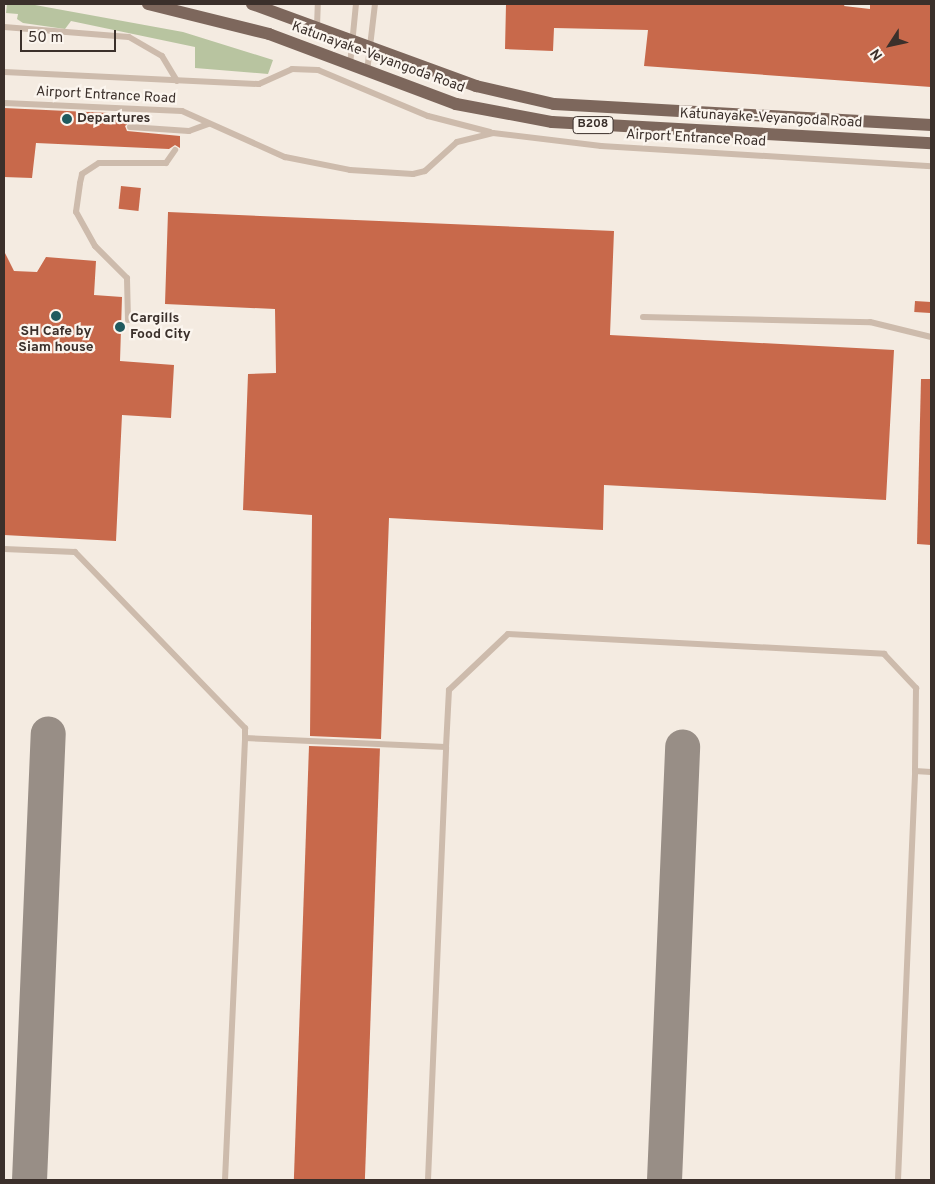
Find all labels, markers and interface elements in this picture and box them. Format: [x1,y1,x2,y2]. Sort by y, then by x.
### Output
street label: Katunayake-Veyangoda Road [289,19,467,97]
scale bar [22,20,119,52]
north arrow [865,20,915,70]
text: 50 m [28,29,63,48]
text: N [867,45,887,63]
street label: Airport Entrance Road [35,84,177,108]
street label: Katunayake-Veyangoda Road [679,106,863,132]
place label: Departures [77,111,151,127]
marker: Departures [61,113,73,125]
road number: B208 [572,116,614,134]
street label: Airport Entrance Road [625,127,767,151]
marker: SH Cafe by Siam house [50,310,62,322]
place label: Cargills Food City [130,311,191,344]
marker: Cargills Food City [114,321,126,333]
place label: SH Cafe by Siam house [18,324,94,357]

